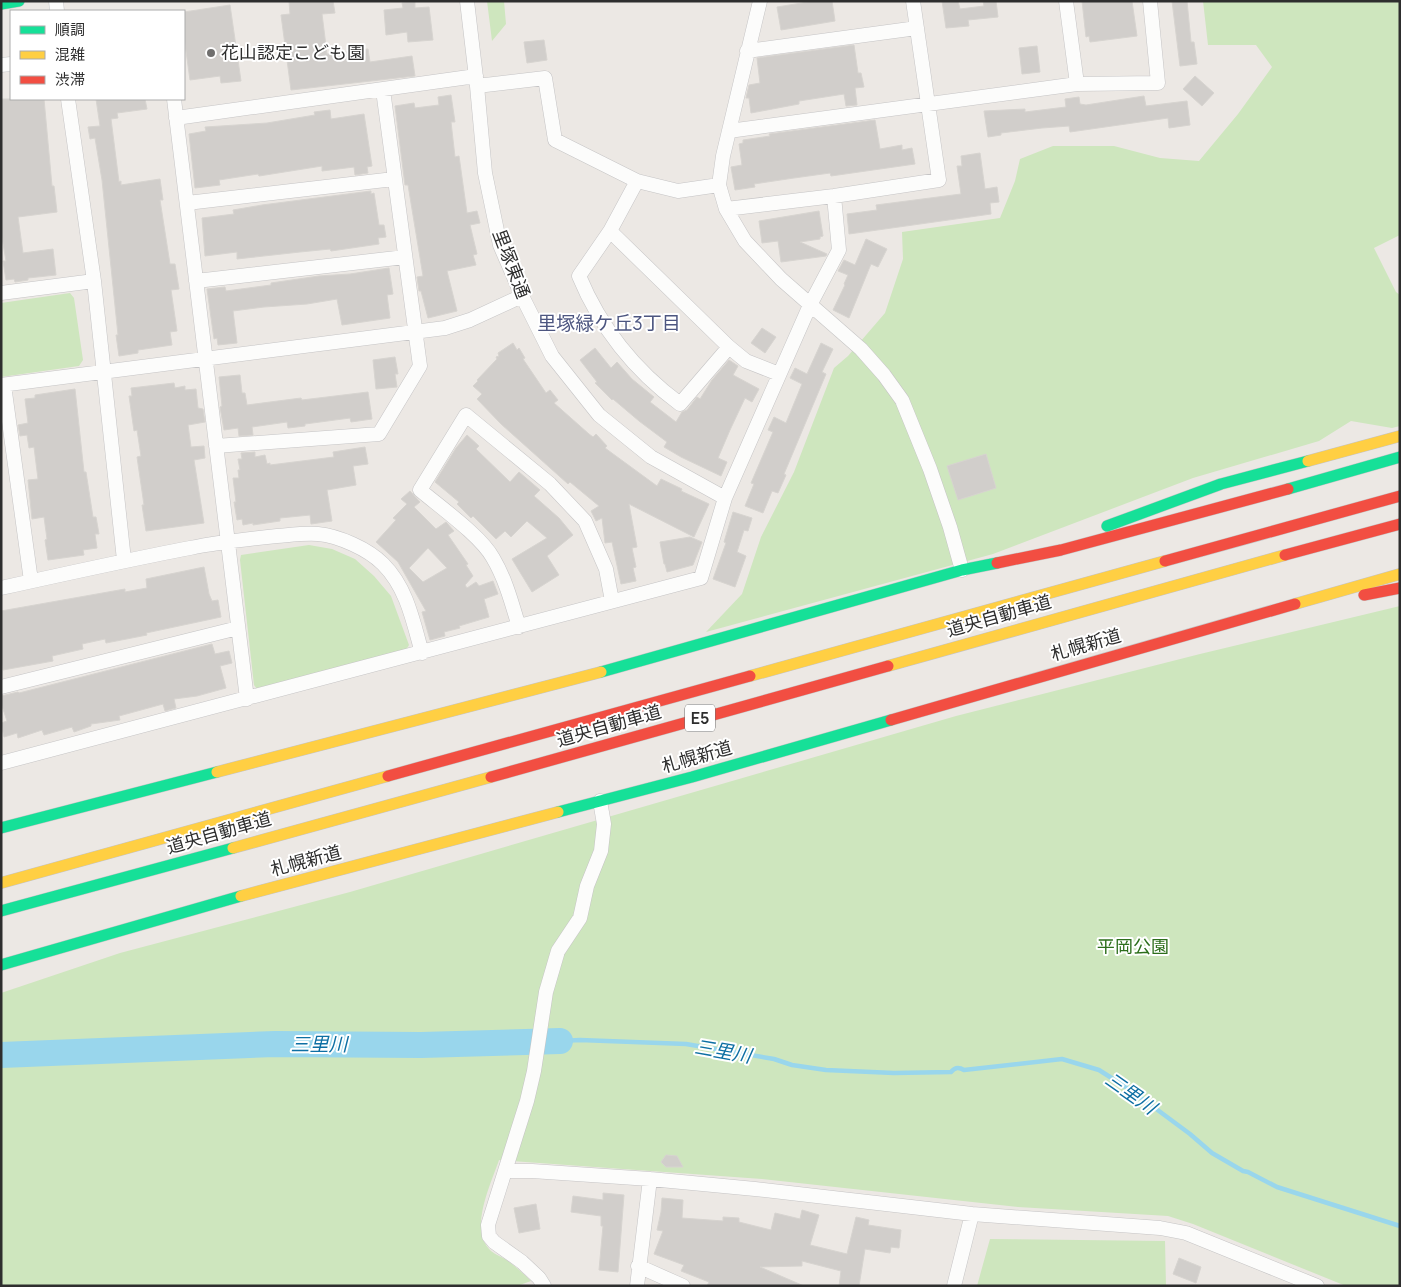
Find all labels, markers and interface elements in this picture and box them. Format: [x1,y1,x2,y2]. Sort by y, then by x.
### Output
legend [10,10,185,100]
text: 順調 [55,19,85,40]
place label: 花山認定こども園 [221,40,365,64]
text: 混雑 [55,44,85,65]
marker: 花山認定こども園 [205,47,217,59]
text: 渋滞 [55,69,85,90]
street label: 里塚東通 [488,226,536,302]
district label: 里塚緑ケ丘3丁目 [537,310,681,336]
street label: 道央自動車道 [944,589,1054,641]
street label: 札幌新道 [1048,623,1124,665]
street label: 道央自動車道 [554,699,664,751]
road number: E5 [685,704,715,731]
street label: 札幌新道 [659,735,735,777]
street label: 道央自動車道 [164,806,274,858]
street label: 札幌新道 [268,839,344,881]
park label: 平岡公園 [1097,934,1169,958]
water label: 三里川 [290,1031,349,1057]
water label: 三里川 [693,1033,755,1069]
water label: 三里川 [1100,1066,1163,1121]

